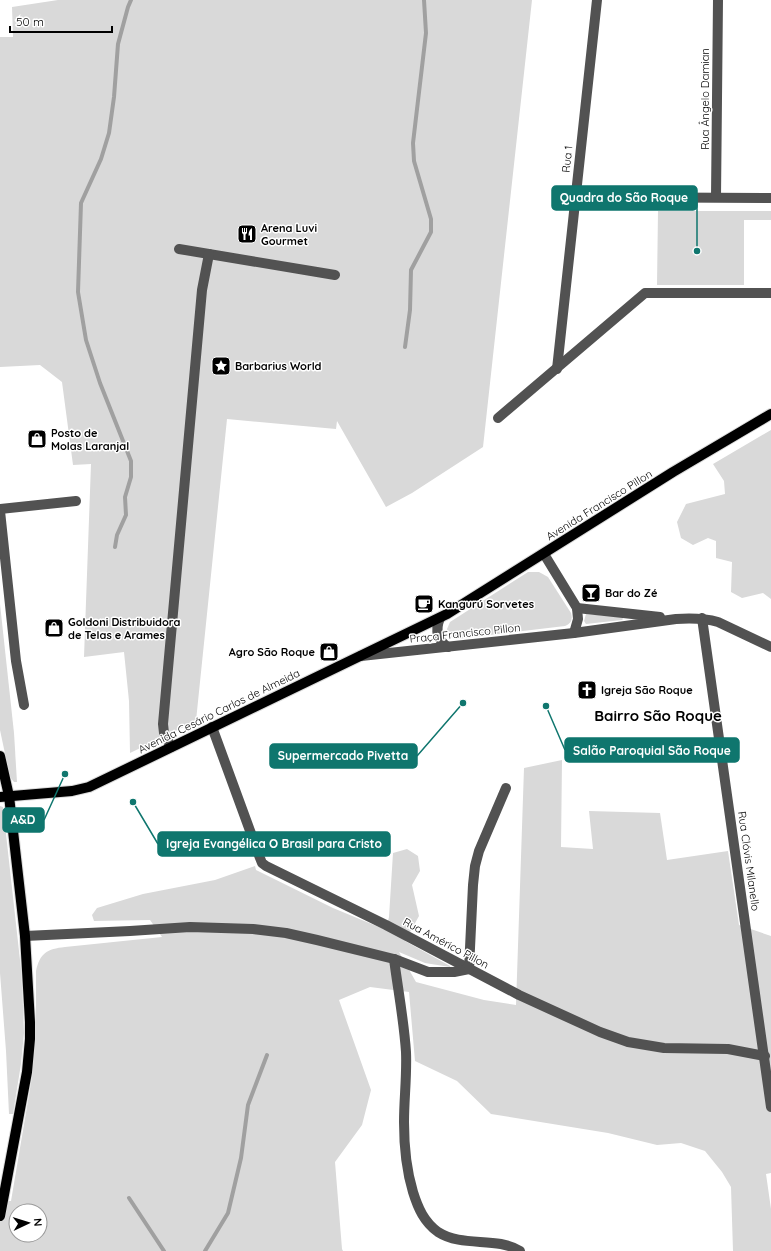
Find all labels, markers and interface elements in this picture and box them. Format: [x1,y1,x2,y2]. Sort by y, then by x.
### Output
scale bar [10,8,112,34]
text: 50 m [16,14,44,29]
street label: Rua Ângelo Damian [698,48,712,150]
street label: Rua 1 [559,145,575,173]
callout: Quadra do São Roque [552,186,697,210]
text: Quadra do São Roque [560,190,688,205]
place label: Arena Luvi Gourmet [261,221,317,248]
restaurant icon: Arena Luvi Gourmet [236,223,258,245]
place icon: Barbarius World [210,355,232,377]
place label: Barbarius World [235,359,322,373]
place label: Posto de Molas Laranjal [51,426,129,453]
shop icon: Posto de Molas Laranjal [26,428,48,450]
street label: Avenida Francisco Pillon [543,467,655,543]
bar icon: Bar do Zé [580,582,602,604]
place label: Bar do Zé [605,586,658,600]
cafe icon: Kangurú Sorvetes [413,593,435,615]
place label: Kangurú Sorvetes [438,597,534,611]
place label: Goldoni Distribuidora de Telas e Arames [68,615,180,642]
shop icon: Goldoni Distribuidora de Telas e Arames [43,617,65,639]
street label: Praça Francisco Pillon [409,620,521,646]
shop icon: Agro São Roque [318,641,340,663]
place label: Agro São Roque [229,645,316,659]
street label: Avenida Cesário Carlos de Almeida [136,666,302,756]
church icon: Igreja São Roque [576,679,598,701]
place label: Igreja São Roque [601,683,693,697]
district label: Bairro São Roque [594,706,722,725]
callout: Salão Paroquial São Roque [565,738,739,762]
text: Salão Paroquial São Roque [573,743,731,758]
callout: Supermercado Pivetta [270,744,417,768]
text: Supermercado Pivetta [278,748,408,763]
callout: A&D [3,808,44,832]
street label: Rua Clóvis Milanello [735,810,763,912]
text: A&D [11,812,36,827]
callout: Igreja Evangélica O Brasil para Cristo [158,832,390,856]
text: Igreja Evangélica O Brasil para Cristo [166,836,382,851]
street label: Rua Américo Pillon [401,914,491,972]
north arrow [8,1203,48,1243]
text: N [31,1218,45,1227]

